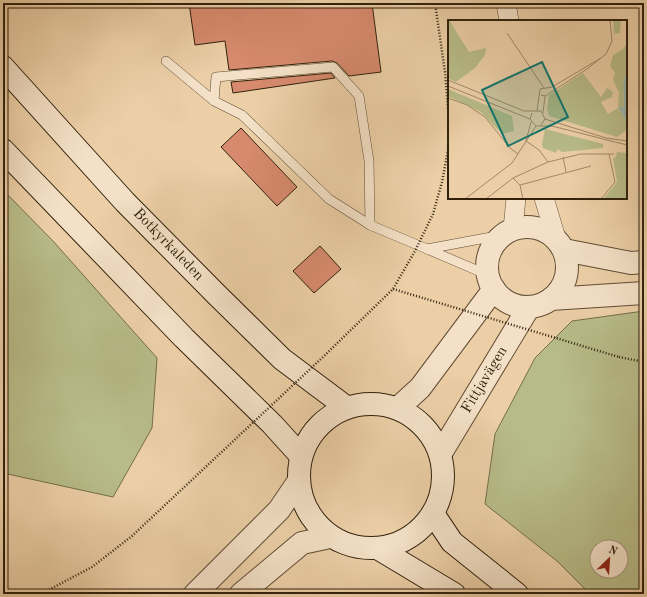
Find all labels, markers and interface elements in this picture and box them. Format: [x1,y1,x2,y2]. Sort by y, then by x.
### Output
inset map [448,20,627,199]
street label: Botkyrkaleden [130,206,206,284]
street label: Fittjavägen [459,344,511,416]
north arrow [589,539,629,579]
text: N [606,545,619,558]

